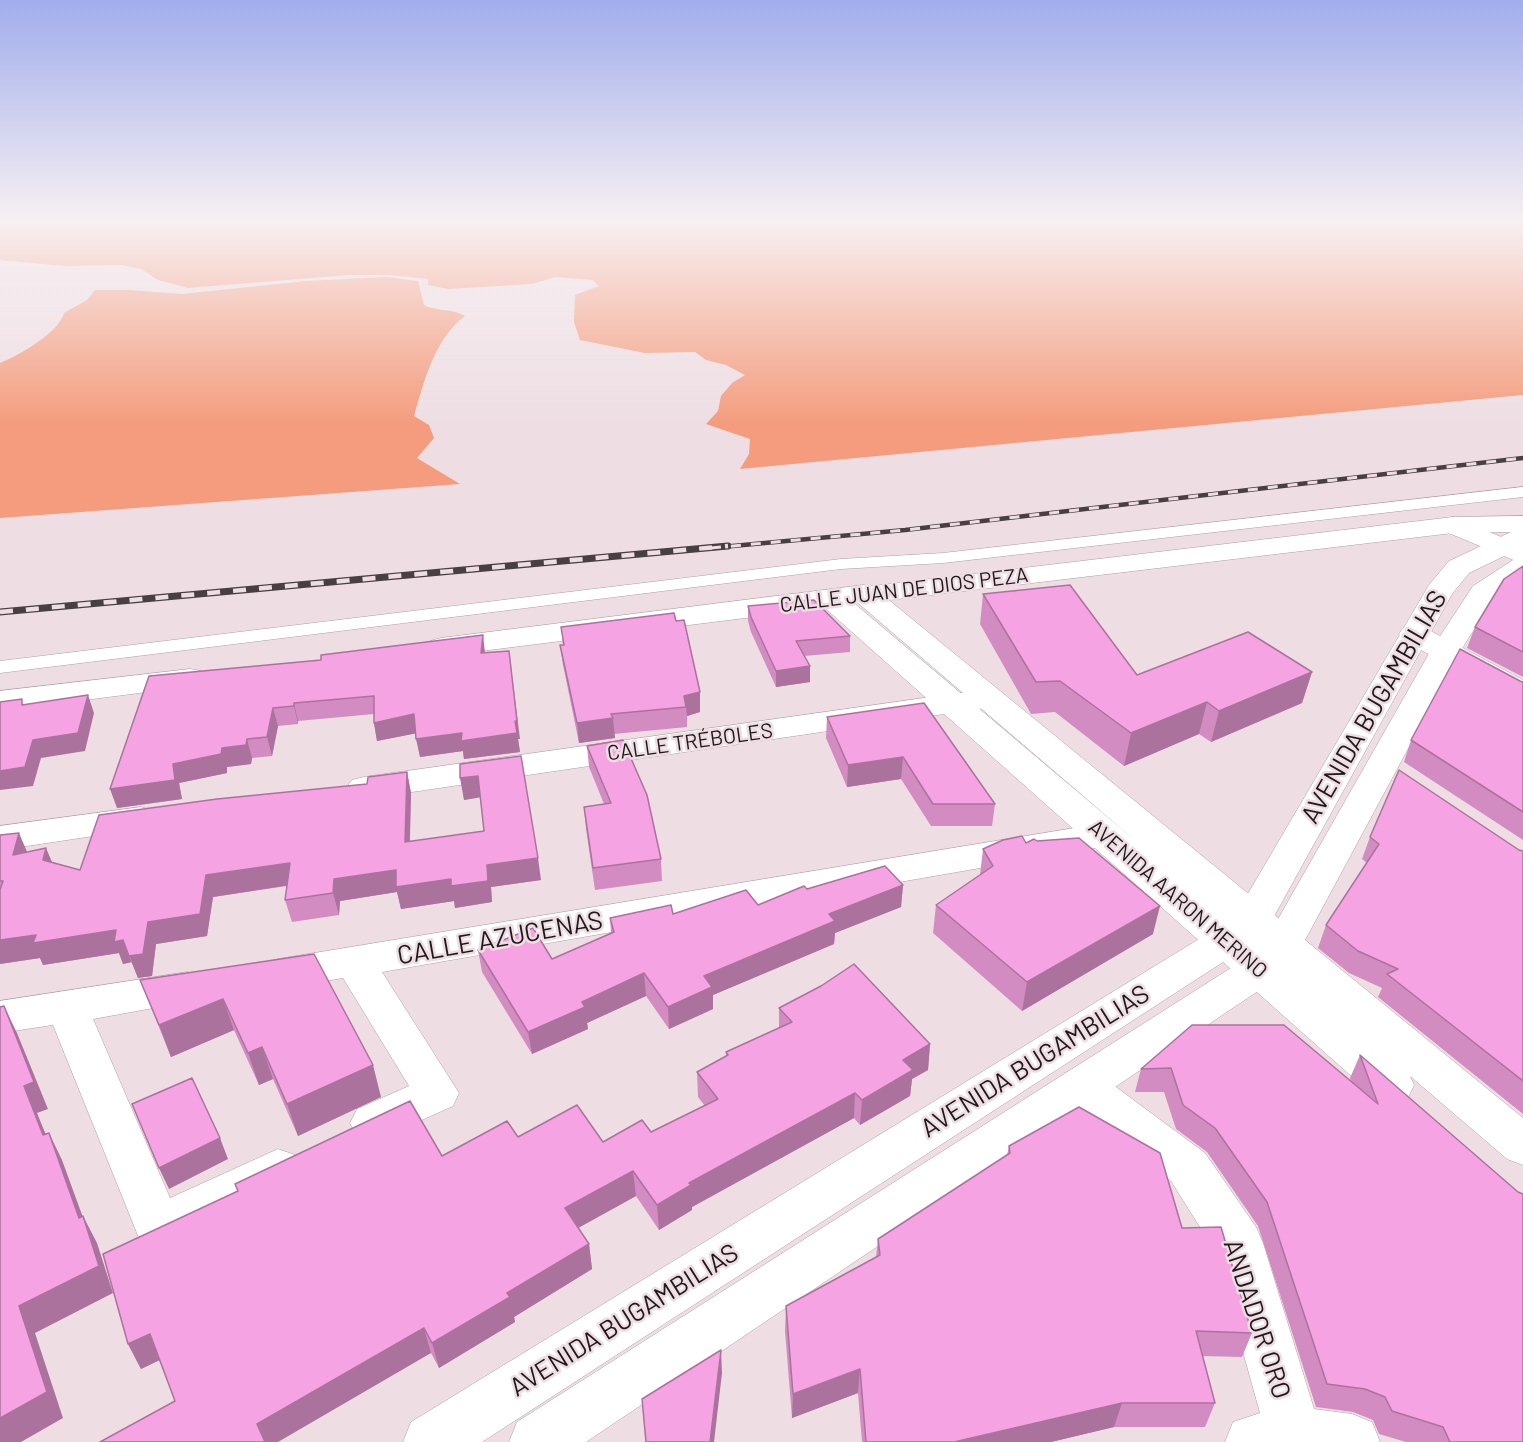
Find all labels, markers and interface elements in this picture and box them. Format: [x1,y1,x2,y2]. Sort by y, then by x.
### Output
street label: CALLE JUAN DE DIOS PEZA [778,562,1030,618]
street label: AVENIDA BUGAMBILIAS [1295,585,1453,829]
street label: CALLE TRÉBOLES [606,718,774,766]
street label: AVENIDA AARON MERINO [1083,814,1273,984]
street label: CALLE AZUCENAS [395,905,605,971]
street label: AVENIDA BUGAMBILIAS [915,978,1155,1144]
street label: ANDADOR ORO [1217,1235,1297,1403]
street label: AVENIDA BUGAMBILIAS [504,1237,744,1403]

